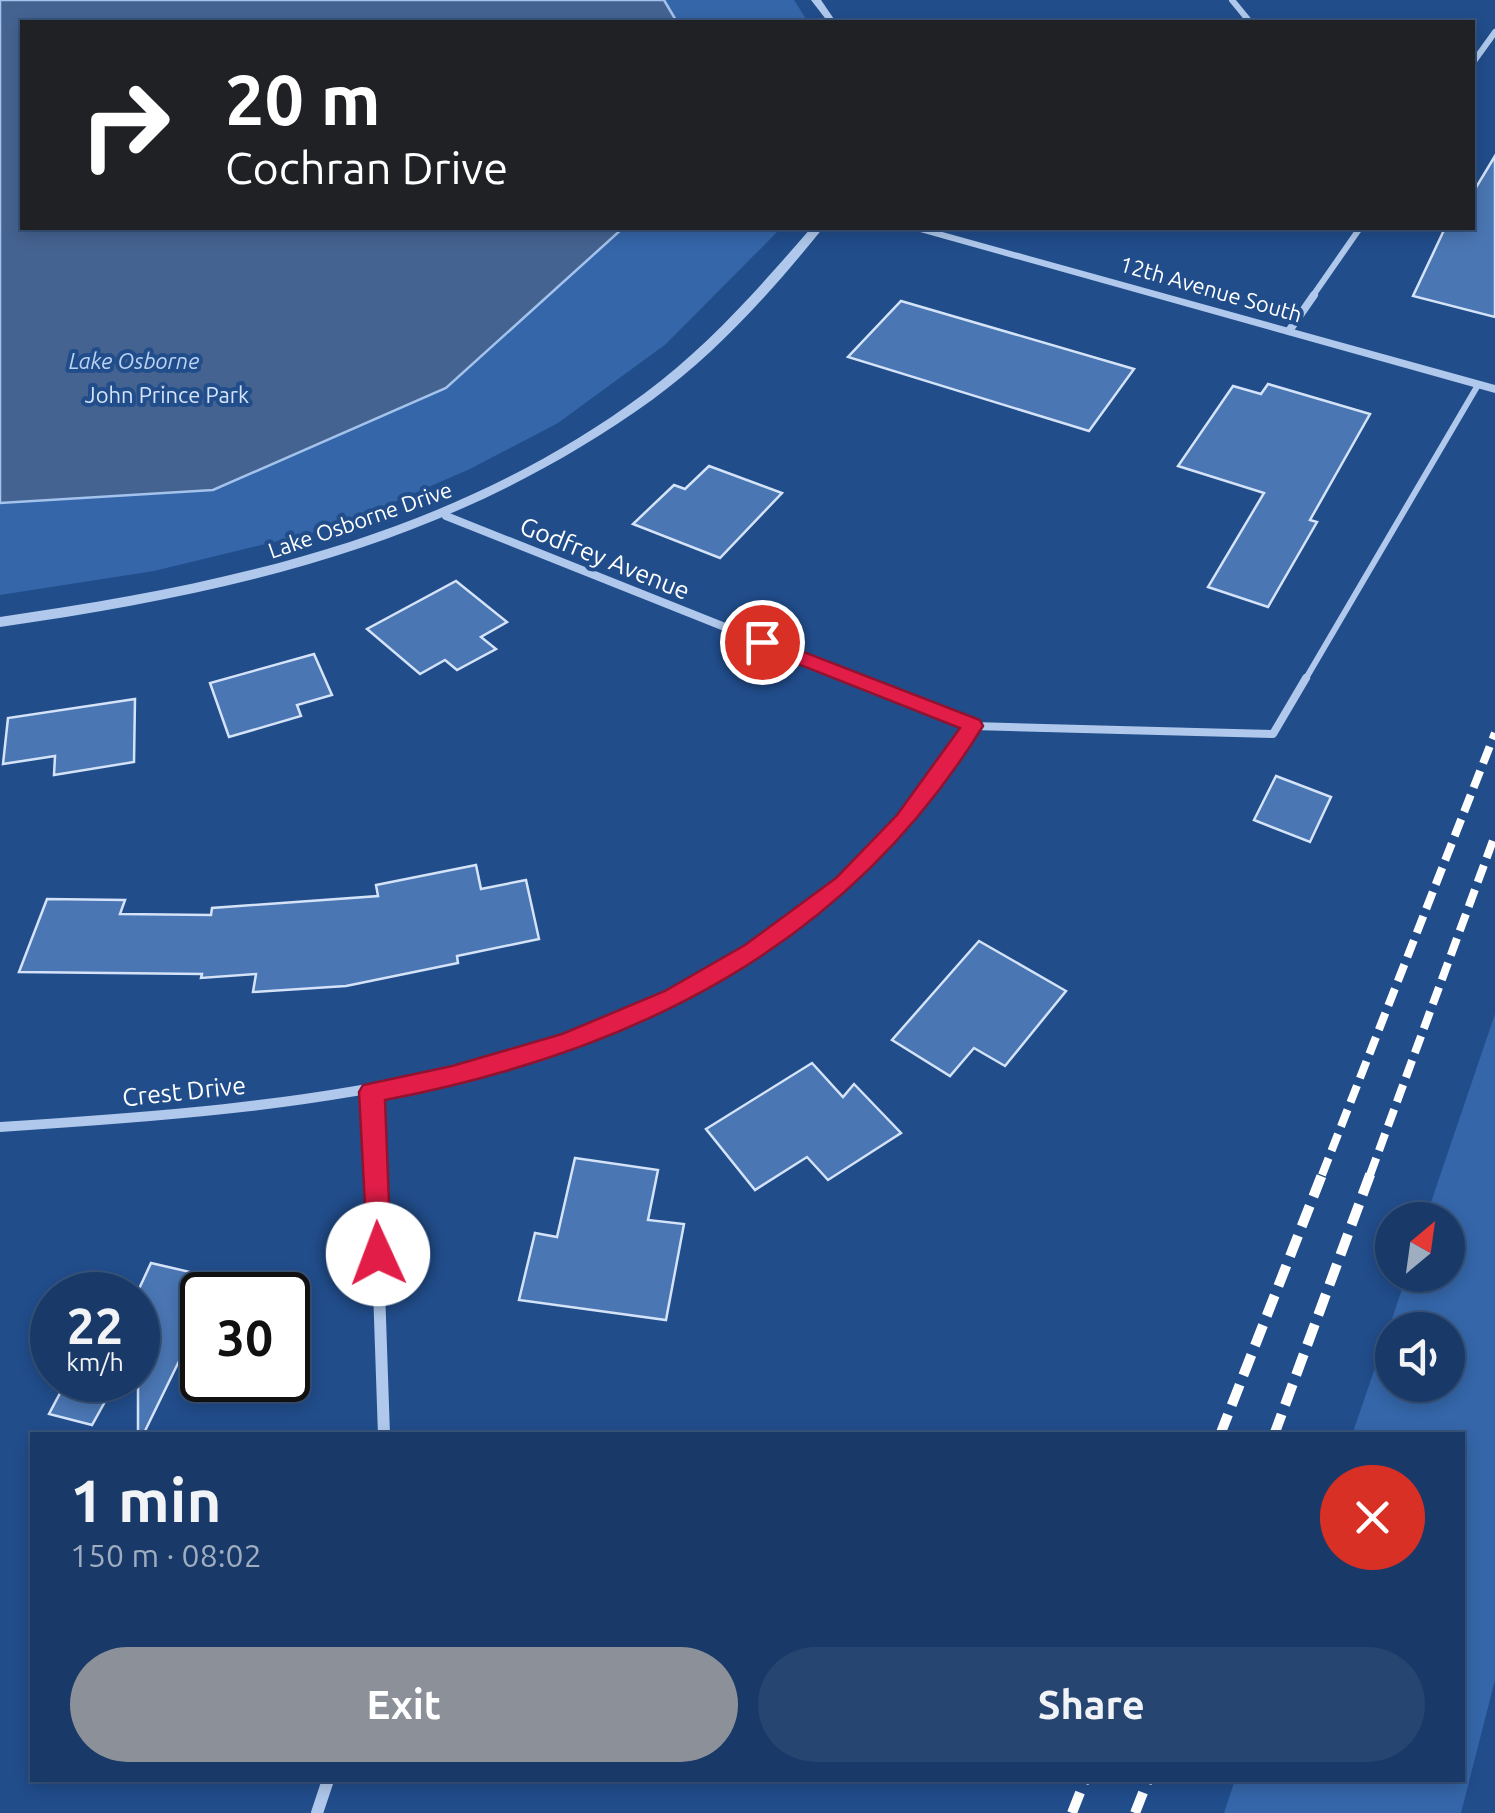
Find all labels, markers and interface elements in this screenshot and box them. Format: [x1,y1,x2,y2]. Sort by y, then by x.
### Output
icon: right [60,60,190,190]
text: 20 m [225,60,381,138]
text: Cochran Drive [225,142,508,193]
street label: 12th Avenue South [1117,251,1305,326]
water label: Lake Osborne [69,348,199,373]
park label: John Prince Park [85,382,249,407]
street label: Lake Osborne Drive [265,476,455,563]
street label: Godfrey Avenue [516,511,694,605]
pin [720,600,805,685]
icon: arrive [735,615,790,670]
street label: Crest Drive [121,1071,247,1111]
position arrow [326,1202,430,1306]
north arrow [1375,1202,1465,1292]
map controls [1375,1202,1465,1402]
speed limit sign: 30 [180,1272,310,1402]
text: 22 [67,1297,123,1353]
button: sound [1375,1312,1465,1402]
text: km/h [66,1348,124,1376]
button: close [1320,1465,1425,1570]
text: 1 min [70,1466,222,1533]
text: 150 m · 08:02 [70,1537,262,1573]
button: Exit [70,1647,738,1762]
button: Share [758,1647,1425,1762]

